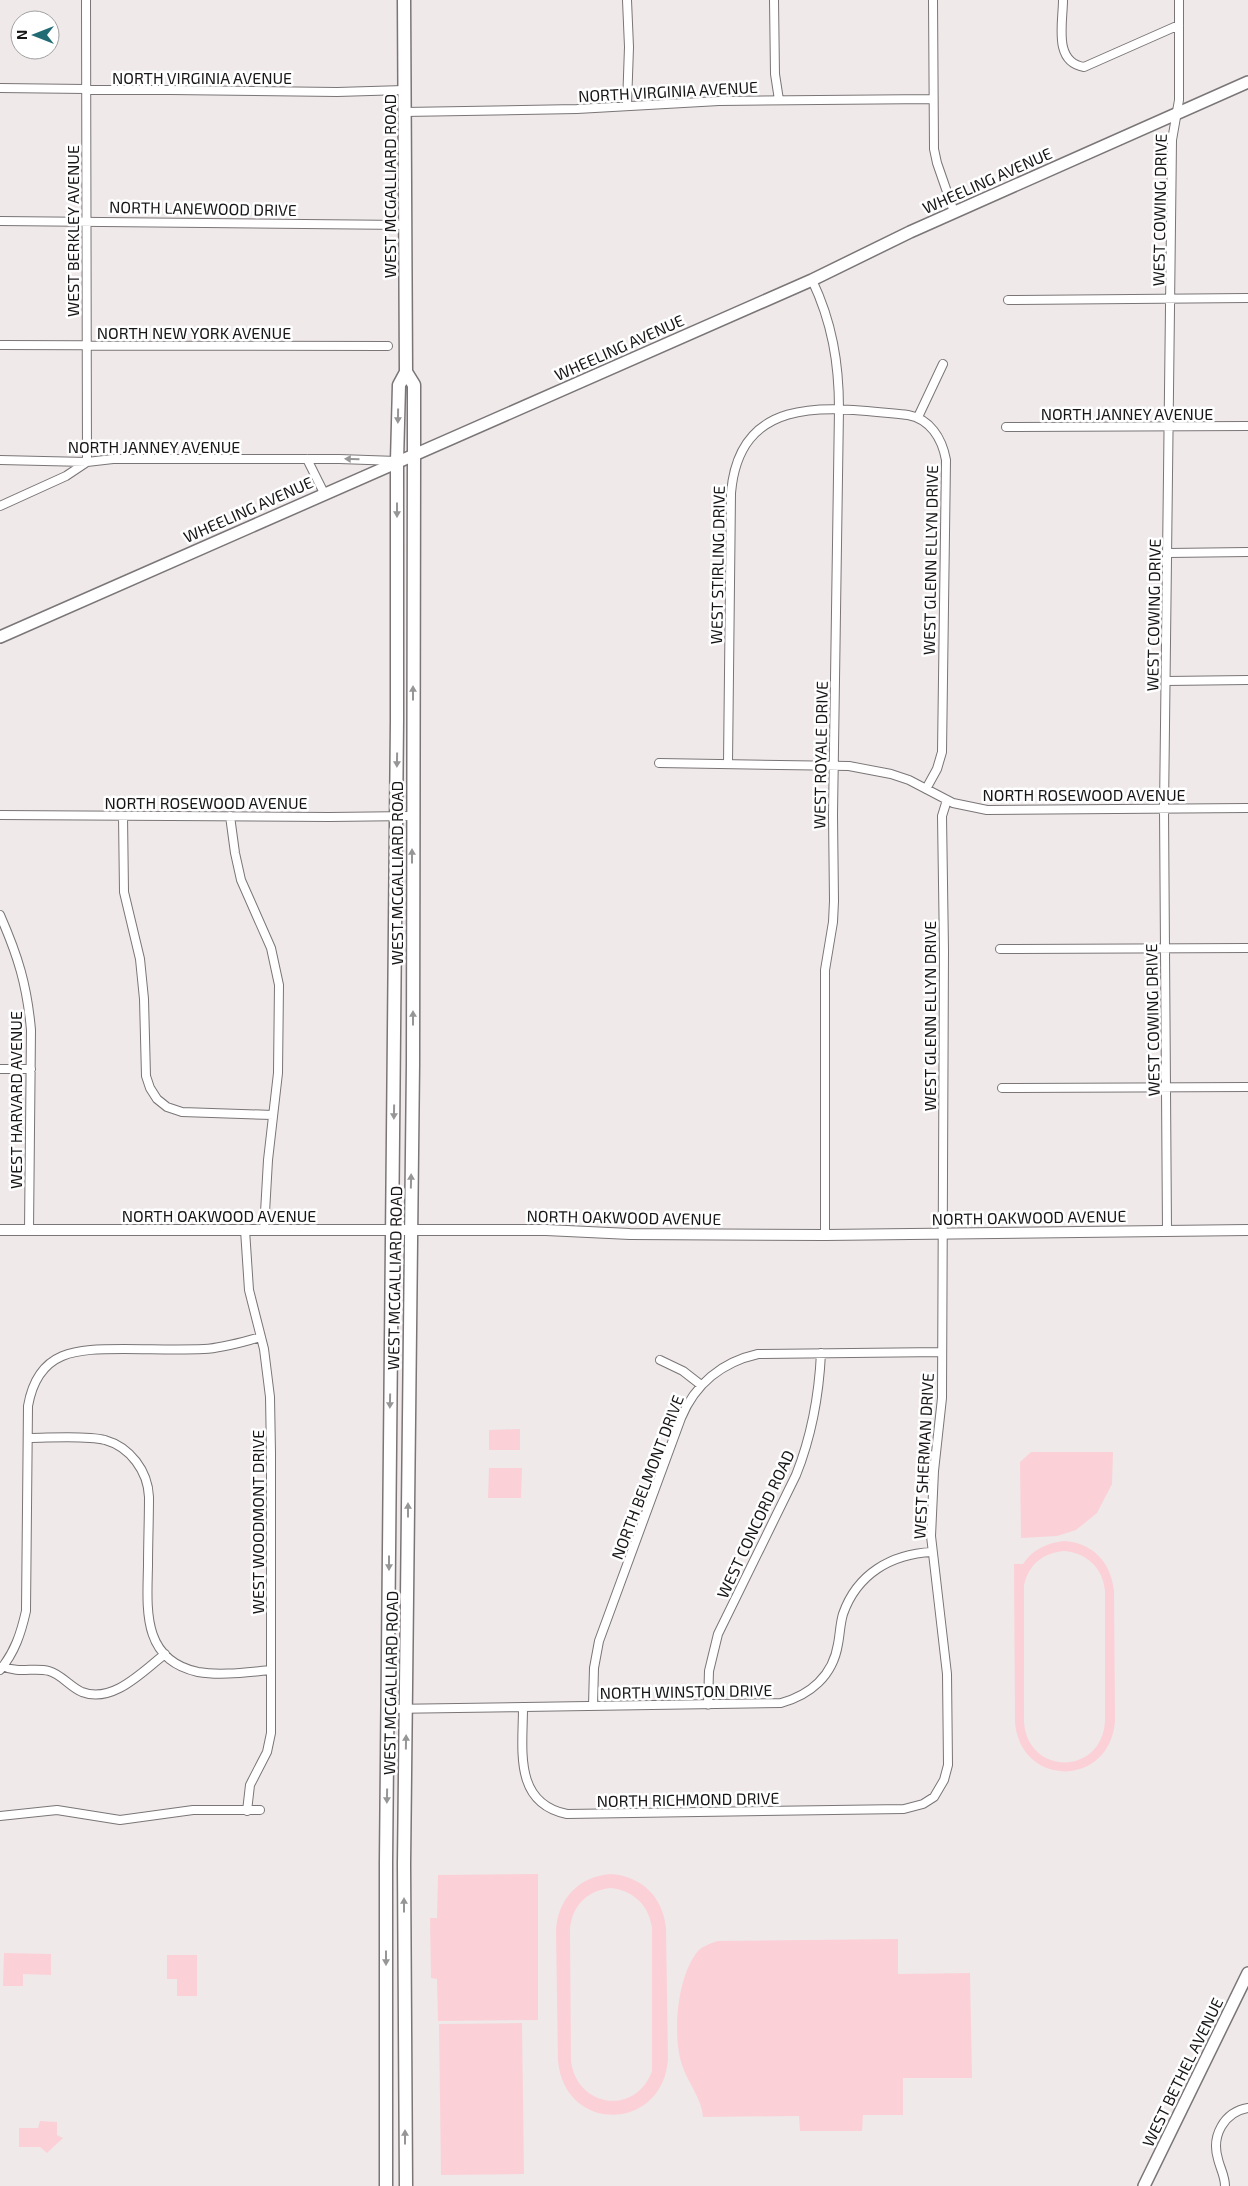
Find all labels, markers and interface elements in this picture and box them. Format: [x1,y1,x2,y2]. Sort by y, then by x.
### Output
north arrow [10,10,60,60]
text: N [13,30,30,40]
street label: NORTH VIRGINIA AVENUE [112,68,292,87]
street label: NORTH VIRGINIA AVENUE [578,77,758,105]
street label: WEST MCGALLIARD ROAD [380,94,399,278]
street label: WEST COWING DRIVE [1148,133,1170,287]
street label: WHEELING AVENUE [919,143,1055,217]
street label: WEST BERKLEY AVENUE [63,145,82,317]
street label: NORTH LANEWOOD DRIVE [109,197,297,219]
street label: WHEELING AVENUE [551,310,687,384]
street label: NORTH NEW YORK AVENUE [97,323,291,342]
street label: NORTH JANNEY AVENUE [1041,404,1213,423]
one-way arrow [394,408,402,424]
street label: NORTH JANNEY AVENUE [68,437,240,456]
one-way arrow [344,455,360,463]
street label: WEST GLENN ELLYN DRIVE [919,465,941,655]
street label: WHEELING AVENUE [180,472,316,546]
street label: WEST STIRLING DRIVE [706,485,728,644]
one-way arrow [393,502,401,518]
street label: WEST COWING DRIVE [1142,538,1164,692]
street label: WEST ROYALE DRIVE [809,681,831,829]
one-way arrow [409,685,417,701]
one-way arrow [393,752,401,768]
street label: WEST MCGALLIARD ROAD [387,781,406,965]
street label: NORTH ROSEWOOD AVENUE [982,785,1186,804]
street label: NORTH ROSEWOOD AVENUE [104,793,308,812]
one-way arrow [408,848,416,864]
street label: WEST GLENN ELLYN DRIVE [920,921,939,1111]
street label: WEST COWING DRIVE [1141,943,1163,1097]
one-way arrow [409,1010,417,1026]
street label: WEST HARVARD AVENUE [6,1011,25,1189]
one-way arrow [390,1105,398,1121]
one-way arrow [407,1173,415,1189]
street label: WEST MCGALLIARD ROAD [383,1186,405,1370]
street label: NORTH OAKWOOD AVENUE [122,1206,316,1225]
street label: NORTH OAKWOOD AVENUE [527,1206,722,1228]
street label: NORTH OAKWOOD AVENUE [932,1206,1127,1228]
street label: WEST SHERMAN DRIVE [909,1372,937,1540]
street label: NORTH BELMONT DRIVE [607,1392,687,1562]
one-way arrow [386,1393,394,1409]
street label: WEST WOODMONT DRIVE [248,1430,267,1614]
street label: WEST CONCORD ROAD [712,1447,798,1601]
one-way arrow [404,1502,412,1518]
one-way arrow [385,1555,393,1571]
street label: WEST MCGALLIARD ROAD [379,1591,401,1775]
street label: NORTH WINSTON DRIVE [600,1680,773,1702]
one-way arrow [402,1734,410,1750]
one-way arrow [383,1788,391,1804]
street label: NORTH RICHMOND DRIVE [596,1788,780,1810]
one-way arrow [400,1897,408,1913]
one-way arrow [382,1950,390,1966]
street label: WEST BETHEL AVENUE [1138,1994,1226,2150]
one-way arrow [401,2129,409,2145]

